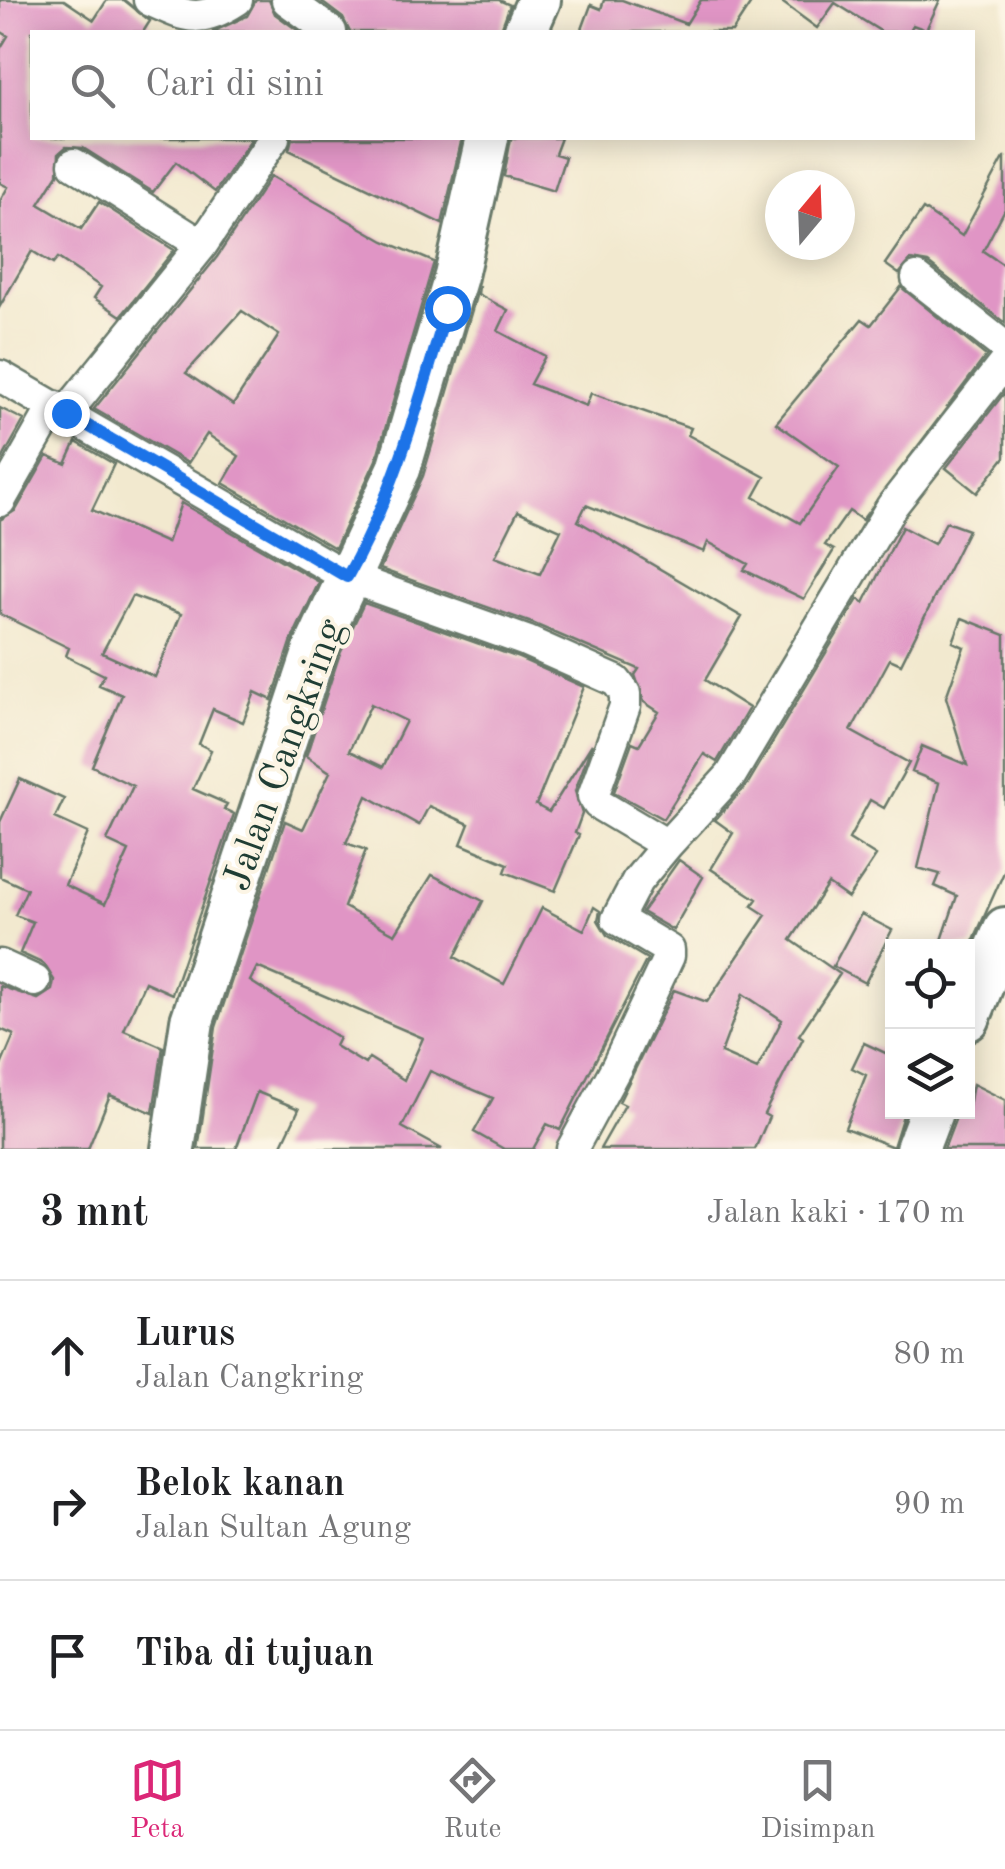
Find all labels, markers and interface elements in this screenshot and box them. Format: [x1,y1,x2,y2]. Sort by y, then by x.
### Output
search box [30,30,975,140]
icon: search [65,58,120,113]
text: Cari di sini [145,66,324,104]
north arrow [765,170,855,260]
route start [425,286,471,332]
route end [44,391,90,437]
street label: Jalan Cangkring [218,614,354,896]
map controls [885,939,975,1119]
button: locate [885,939,975,1029]
button: layers [885,1029,975,1119]
text: 3 mnt [40,1193,148,1235]
text: Jalan kaki · 170 m [707,1198,965,1230]
text: Lurus [135,1316,235,1354]
icon: ahead [40,1328,95,1383]
text: 80 m [894,1339,965,1371]
text: Jalan Cangkring [135,1363,364,1395]
text: Belok kanan [135,1466,345,1504]
icon: right [40,1478,95,1533]
text: 90 m [894,1489,965,1521]
text: Jalan Sultan Agung [135,1513,411,1545]
icon: arrive [40,1628,95,1683]
text: Tiba di tujuan [135,1636,374,1674]
tab: Peta [130,1753,185,1848]
tab: Rute [444,1753,501,1848]
tab: Disimpan [761,1753,875,1848]

